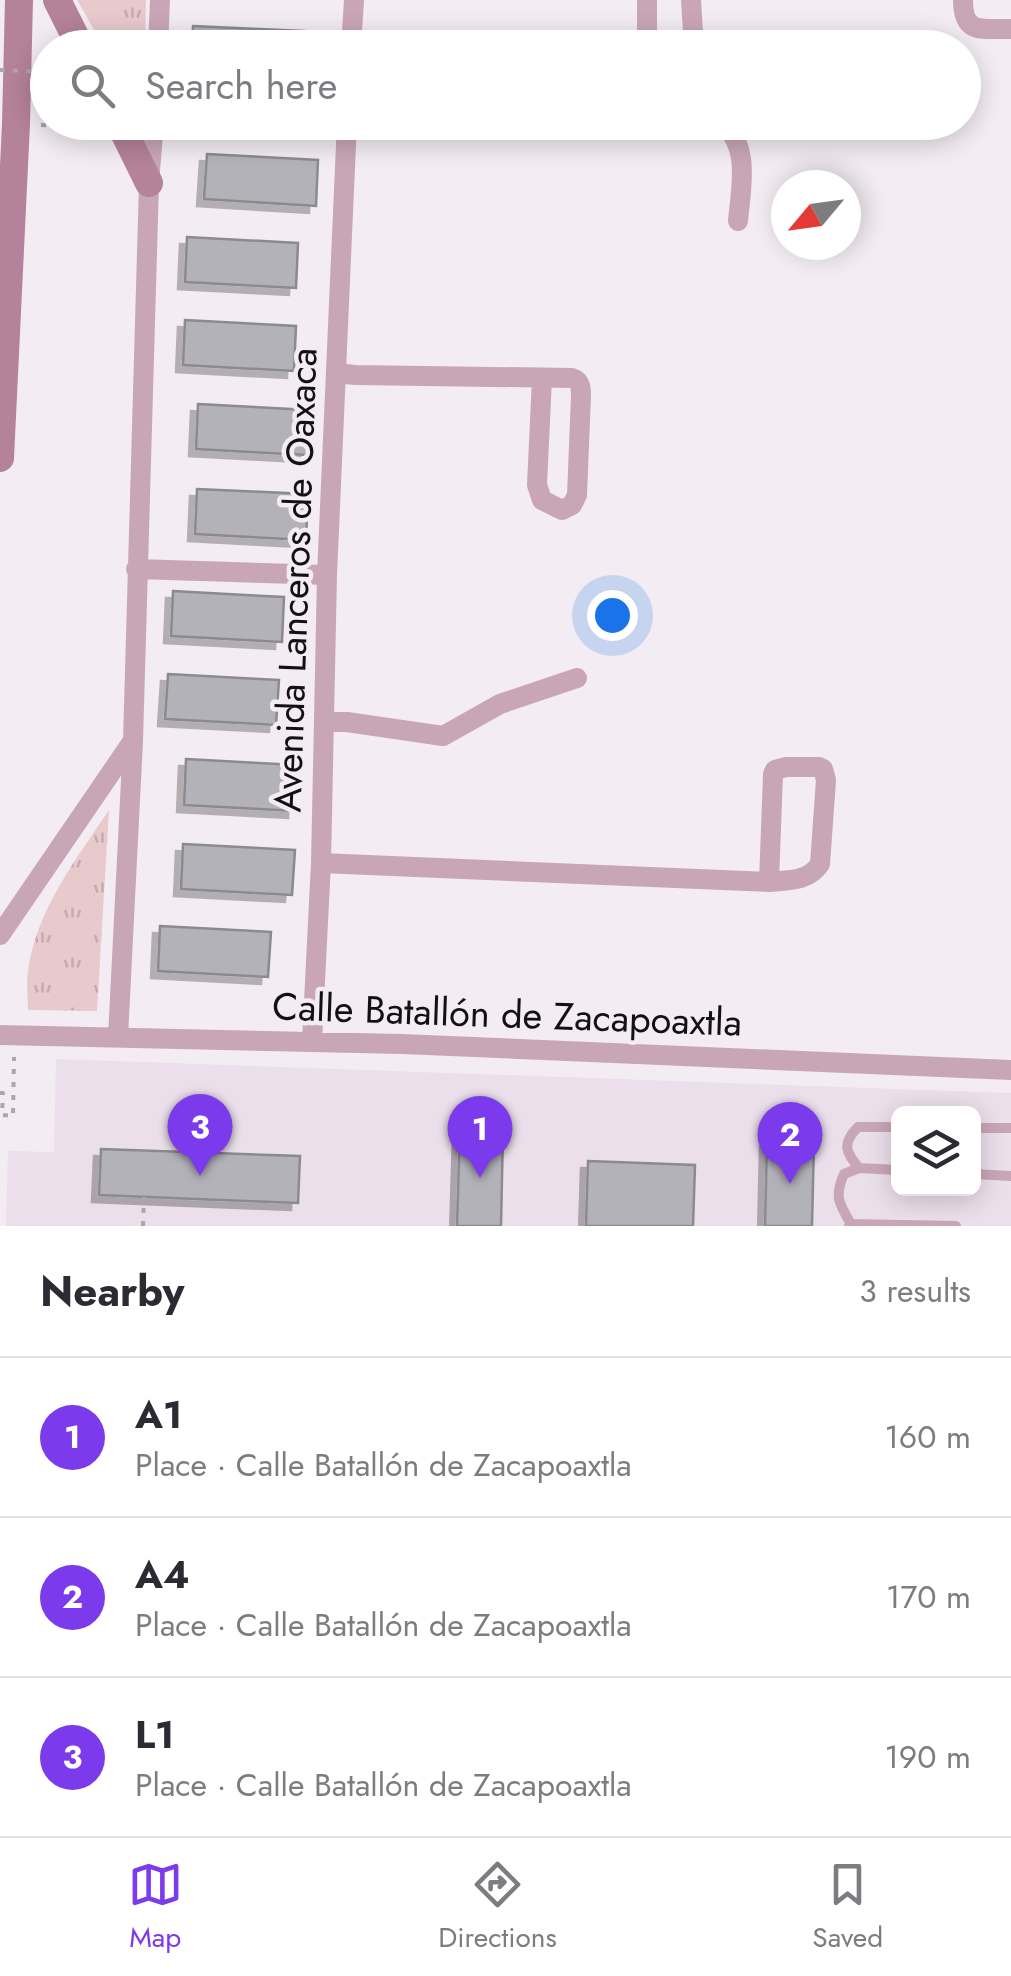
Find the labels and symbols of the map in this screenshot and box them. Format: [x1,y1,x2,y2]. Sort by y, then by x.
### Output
north arrow [771,170,861,260]
street label: Avenida Lanceros de Oaxaca [259,347,331,813]
your location [587,590,638,641]
street label: Calle Batallón de Zacapoaxtla [271,978,743,1050]
pin: 3 [168,1094,232,1176]
pin: 1 [448,1096,512,1178]
pin: 2 [758,1102,822,1184]

